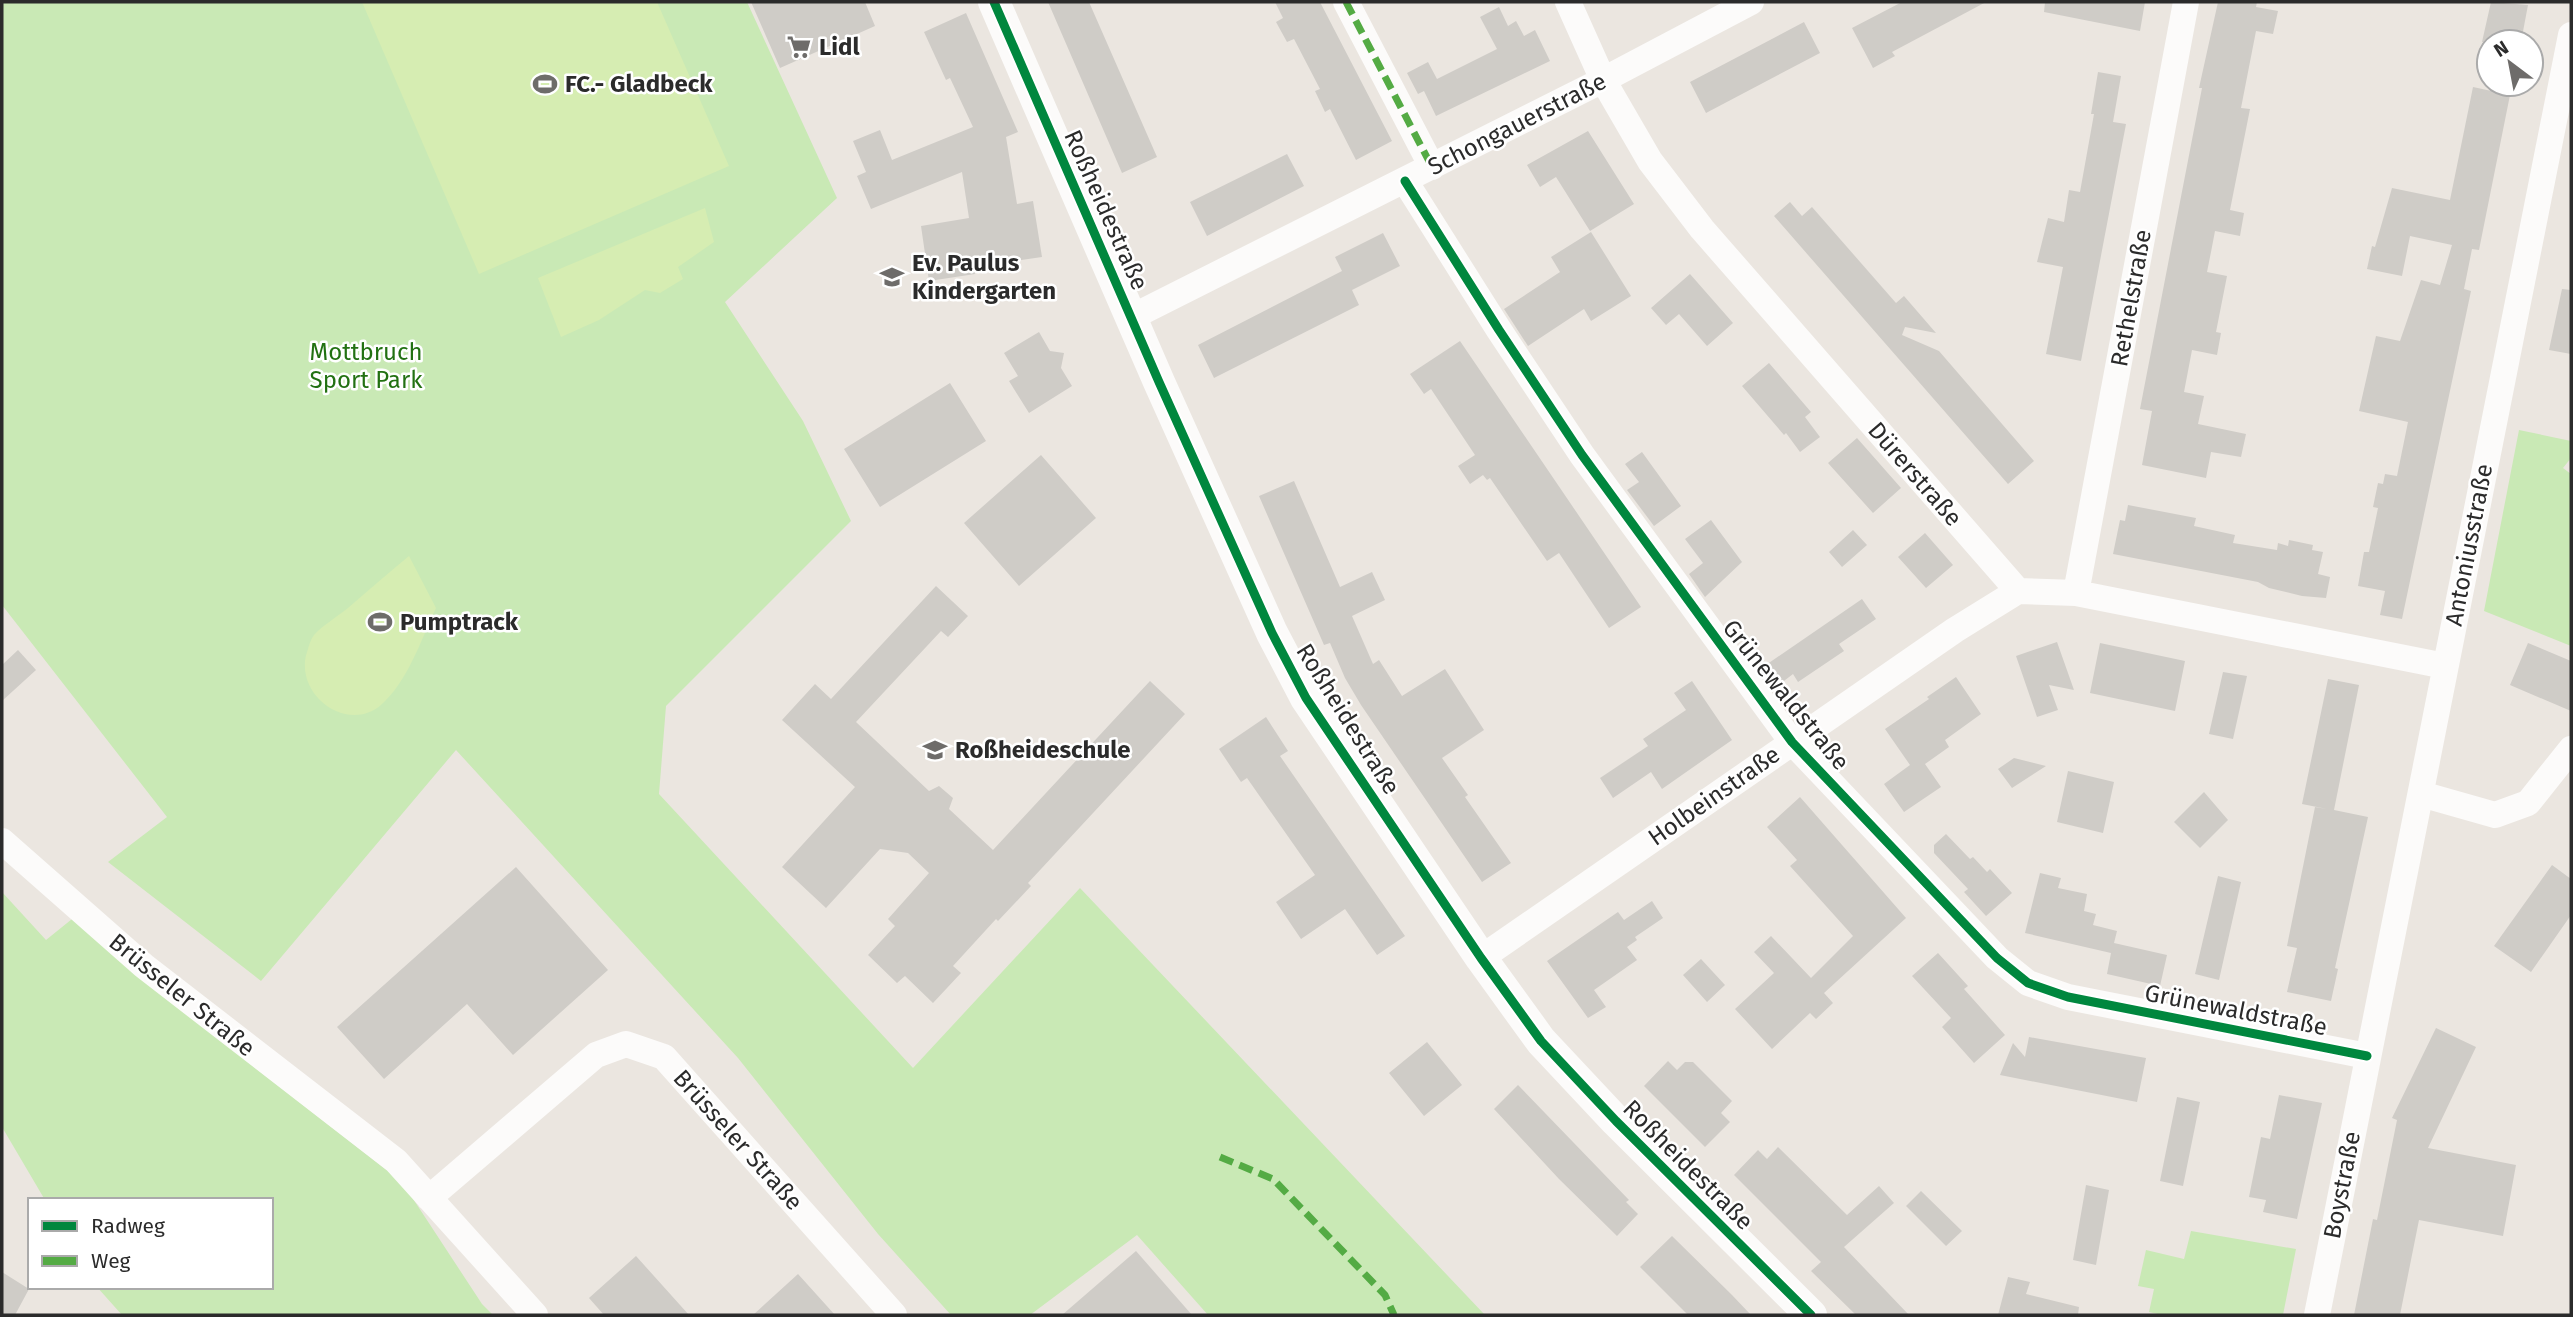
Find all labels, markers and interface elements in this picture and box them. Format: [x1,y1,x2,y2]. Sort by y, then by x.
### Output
north arrow [2475,28,2545,98]
supermarket icon: Lidl [785,33,813,61]
place label: Lidl [819,33,860,61]
text: N [2490,36,2513,62]
street label: Schongauerstraße [1423,67,1611,181]
sports icon: FC.- Gladbeck [531,70,559,98]
place label: FC.- Gladbeck [565,70,713,98]
street label: Roßheidestraße [1058,126,1154,294]
street label: Rethelstraße [2105,227,2157,369]
place label: Ev. Paulus Kindergarten [912,249,1056,305]
school or university icon: Ev. Paulus Kindergarten [878,263,906,291]
park label: Mottbruch Sport Park [309,338,423,394]
street label: Dürerstraße [1862,416,1968,532]
street label: Antoniusstraße [2440,462,2498,628]
sports icon: Pumptrack [366,608,394,636]
place label: Pumptrack [400,608,519,636]
street label: Grünewaldstraße [1717,614,1855,776]
street label: Roßheidestraße [1290,638,1406,800]
school or university icon: Roßheideschule [921,736,949,764]
place label: Roßheideschule [955,736,1130,764]
street label: Holbeinstraße [1643,740,1785,852]
street label: Brüsseler Straße [104,928,260,1062]
street label: Grünewaldstraße [2142,979,2330,1041]
street label: Brüsseler Straße [668,1064,808,1216]
street label: Roßheidestraße [1617,1094,1759,1236]
street label: Boystraße [2318,1129,2366,1241]
legend [28,1198,273,1289]
text: Radweg [91,1213,165,1239]
text: Weg [91,1248,131,1274]

